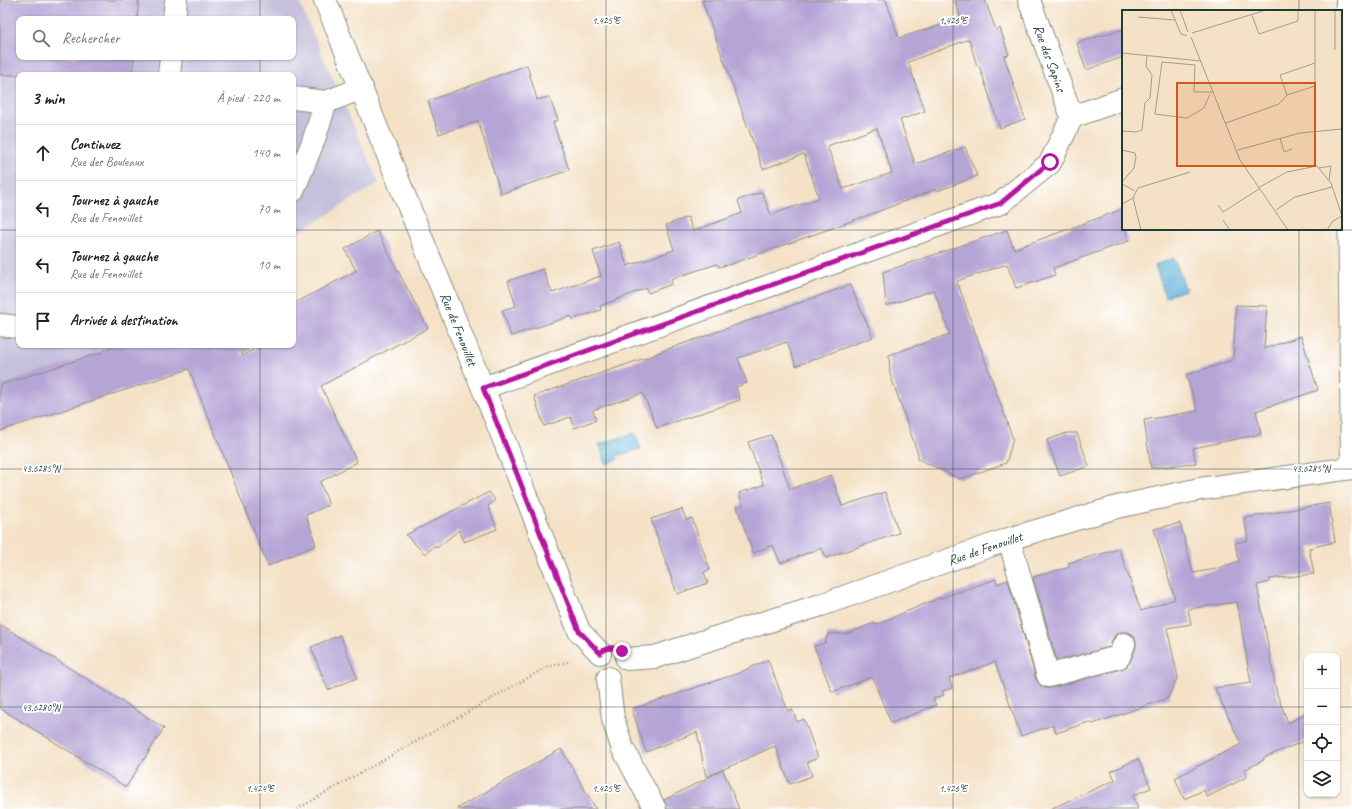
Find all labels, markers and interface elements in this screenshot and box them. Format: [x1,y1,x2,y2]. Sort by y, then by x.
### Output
inset map [1122,10,1342,230]
text: 1.425°E [592,14,622,27]
text: 1.426°E [939,14,969,27]
search box [16,16,296,60]
street label: Rue des Sapins [1030,22,1070,95]
icon: search [30,27,52,49]
text: Rechercher [62,29,120,48]
text: 3 min [32,88,65,109]
text: À pied · 220 m [217,90,280,106]
text: Continuez [70,135,120,154]
icon: ahead [32,142,54,164]
text: 140 m [252,145,280,161]
route start [1041,153,1059,171]
text: Rue des Bouleaux [70,154,143,170]
text: Tournez à gauche [70,191,157,210]
icon: left [32,198,54,220]
text: 70 m [258,201,280,217]
text: Rue de Fenouillet [70,210,142,226]
text: Tournez à gauche [70,247,157,266]
icon: left [32,254,54,276]
text: 10 m [258,257,280,273]
text: Rue de Fenouillet [70,266,142,282]
street label: Rue de Fenouillet [436,290,481,369]
icon: arrive [32,310,54,332]
text: Arrivée à destination [70,311,178,330]
text: 43.6285°N [22,462,62,475]
text: 43.6285°N [1292,462,1332,475]
street label: Rue de Fenouillet [946,527,1026,569]
route end [613,642,631,660]
map controls [1304,653,1340,797]
button: + [1304,653,1340,689]
button: − [1304,689,1340,725]
text: 43.6280°N [22,701,62,714]
button: locate [1304,725,1340,761]
button: layers [1304,761,1340,797]
text: 1.424°E [246,782,276,795]
text: 1.425°E [592,782,622,795]
text: 1.426°E [939,782,969,795]

